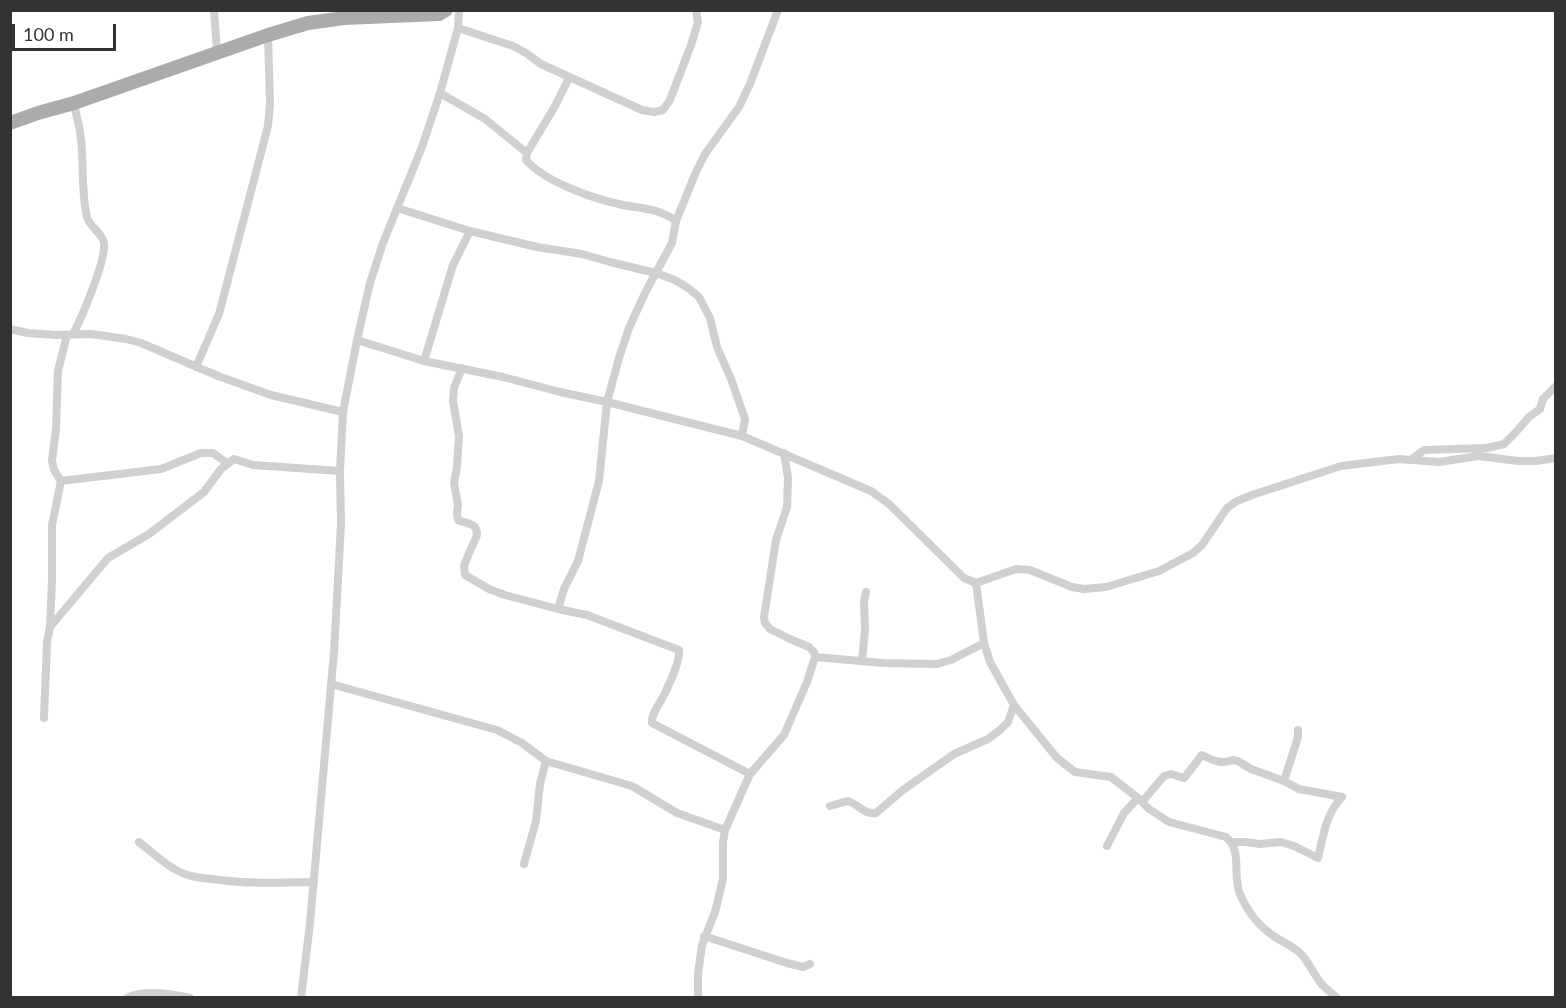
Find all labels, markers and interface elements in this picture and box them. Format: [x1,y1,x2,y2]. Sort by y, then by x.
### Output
scale bar [15,12,118,50]
text: 100 m [23,23,74,45]

